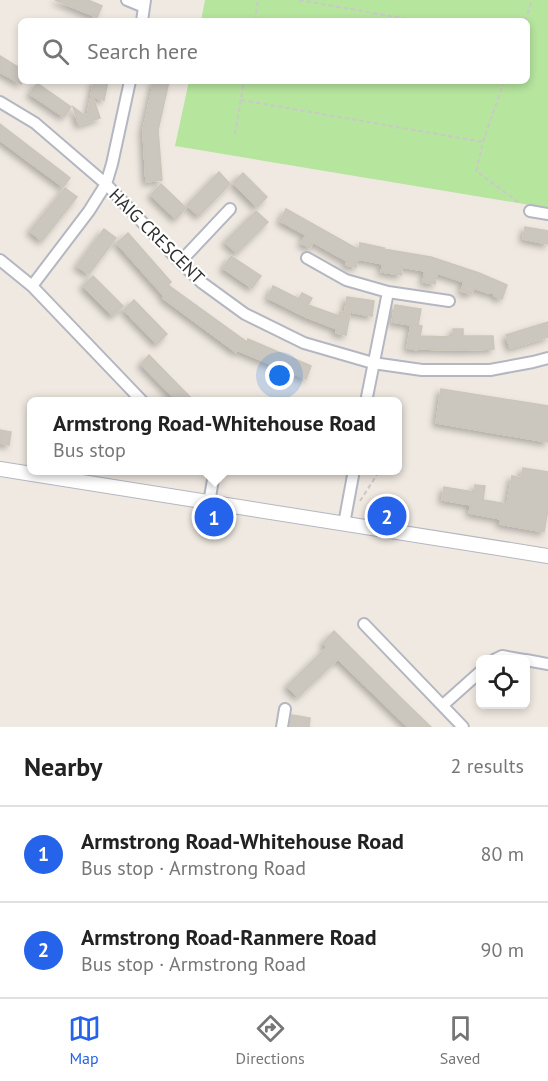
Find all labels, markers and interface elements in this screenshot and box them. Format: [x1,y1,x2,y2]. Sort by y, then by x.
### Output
search box [18,18,530,84]
icon: search [39,35,72,68]
text: Search here [87,37,198,65]
street label: HAIG CRESCENT [104,183,210,289]
your location [265,361,294,390]
popup [27,397,402,475]
text: Armstrong Road-Whitehouse Road [53,409,376,437]
text: Bus stop [53,437,126,463]
pin: 1 [194,494,234,540]
pin: 2 [368,494,406,538]
map controls [476,655,530,709]
button: locate [476,655,530,709]
text: Nearby [24,750,102,783]
text: 2 results [451,753,524,779]
text: Armstrong Road-Whitehouse Road [81,827,404,855]
text: 1 [38,841,49,867]
text: 80 m [481,841,524,867]
text: Bus stop · Armstrong Road [81,855,306,881]
text: Armstrong Road-Ranmere Road [81,923,377,951]
text: 2 [38,937,49,963]
text: 90 m [481,937,524,963]
text: Bus stop · Armstrong Road [81,951,306,977]
tab: Map [68,1012,101,1068]
tab: Directions [236,1012,305,1068]
tab: Saved [440,1012,480,1068]

